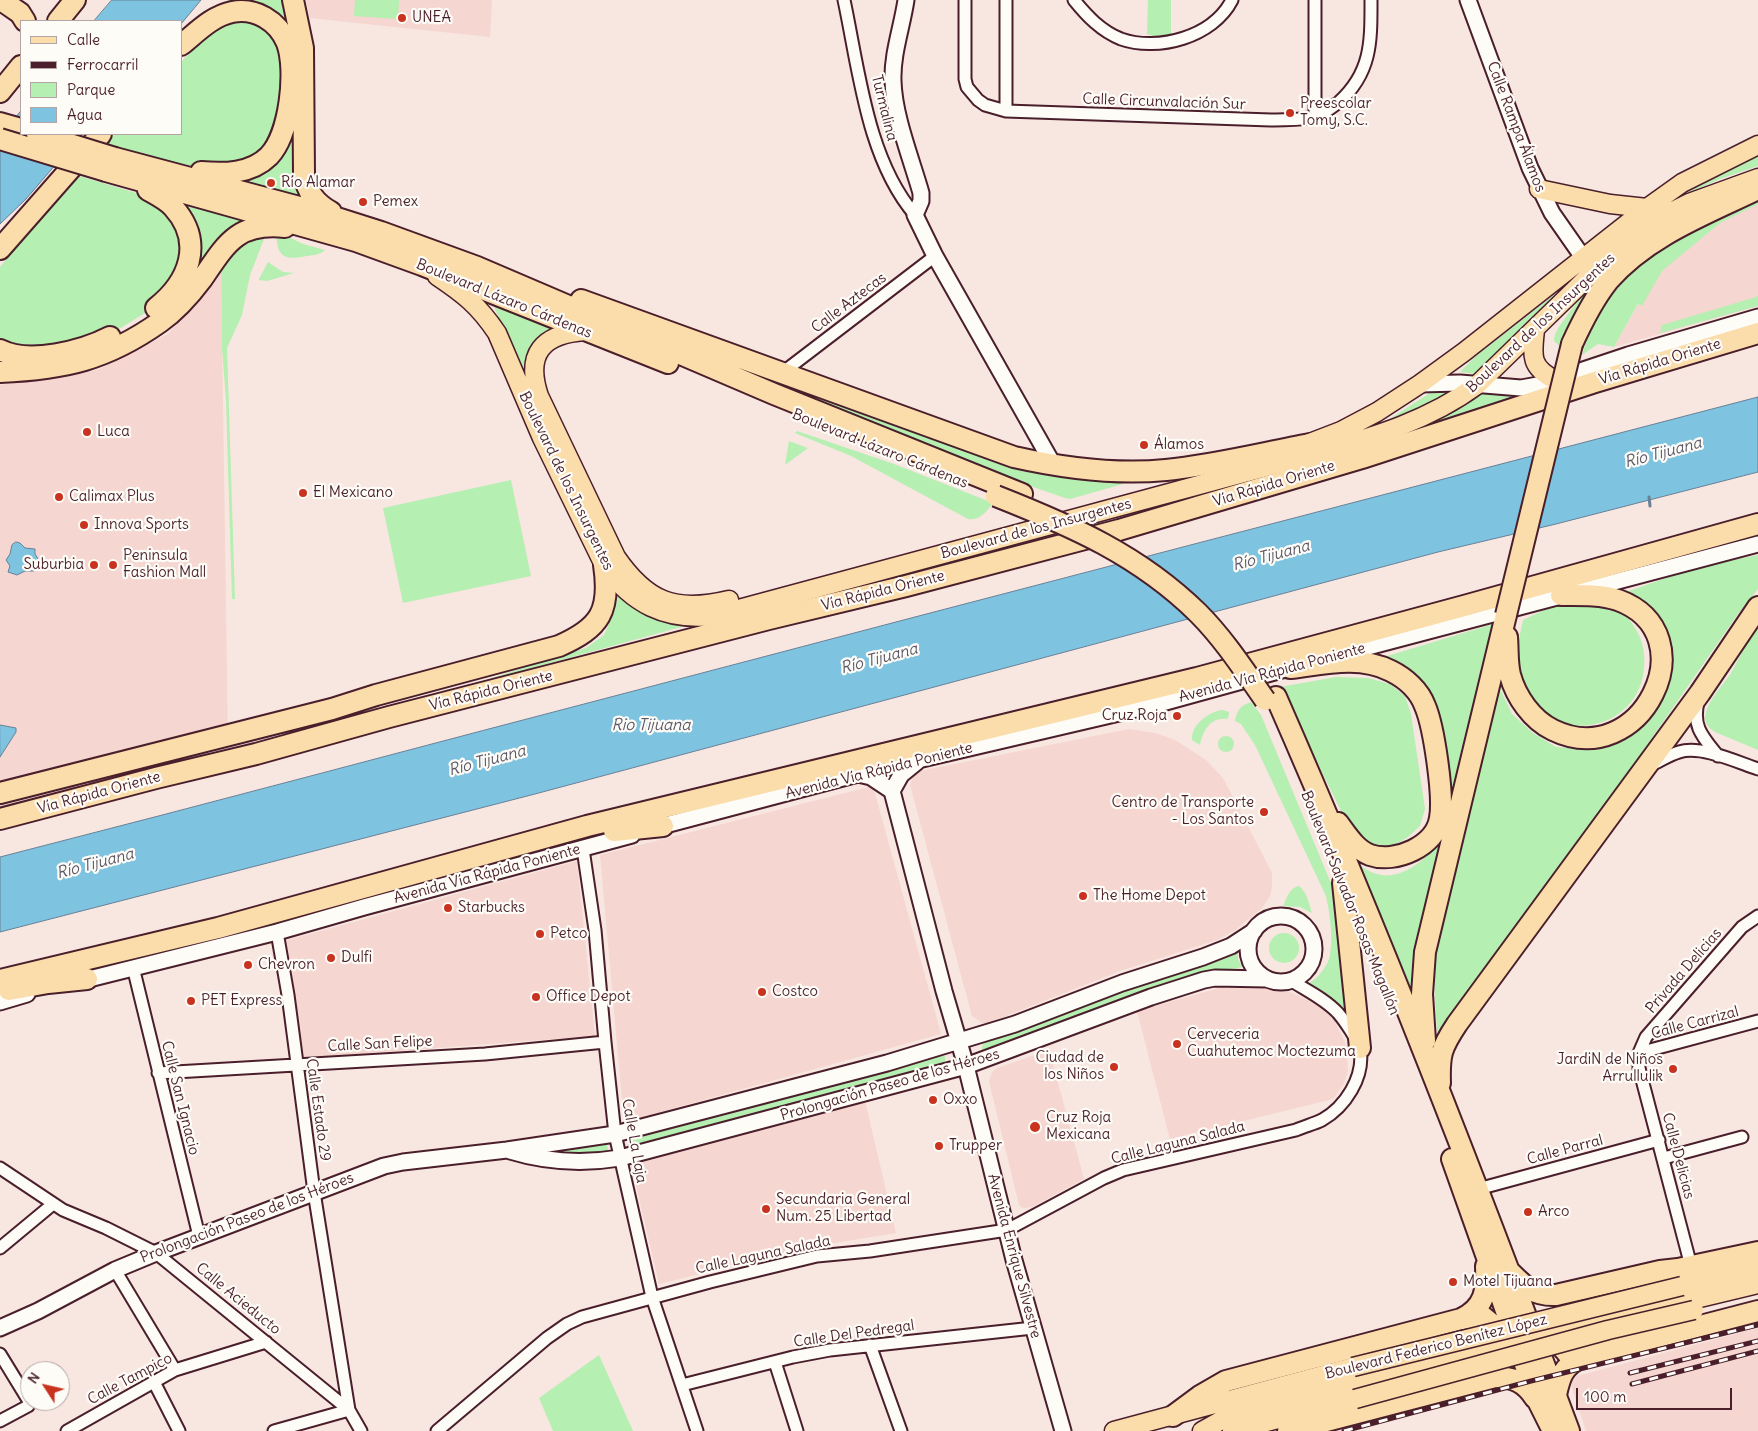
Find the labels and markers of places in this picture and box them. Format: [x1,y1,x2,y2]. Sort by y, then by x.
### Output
place label: UNEA [412,9,451,27]
marker: UNEA [396,12,408,24]
place label: Preescolar Tomy, S.C. [1300,95,1372,130]
marker: Preescolar Tomy, S.C. [1284,107,1296,119]
place label: Río Alamar [281,174,355,192]
marker: Río Alamar [265,177,277,189]
place label: Pemex [373,193,418,211]
marker: Pemex [357,196,369,208]
place label: Luca [97,423,130,441]
marker: Luca [81,426,93,438]
place label: Álamos [1154,436,1204,454]
marker: Álamos [1138,439,1150,451]
place label: El Mexicano [313,484,393,502]
marker: El Mexicano [297,487,309,499]
place label: Calimax Plus [69,488,155,506]
marker: Calimax Plus [53,491,65,503]
place label: Innova Sports [94,516,189,534]
marker: Innova Sports [78,519,90,531]
place label: Peninsula Fashion Mall [123,547,206,582]
place label: Suburbia [24,556,84,574]
marker: Suburbia [88,559,100,571]
marker: Peninsula Fashion Mall [107,559,119,571]
place label: Cruz Roja [1102,707,1167,725]
marker: Cruz Roja [1171,710,1183,722]
place label: Centro de Transporte - Los Santos [1112,794,1254,829]
marker: Centro de Transporte - Los Santos [1258,806,1270,818]
place label: The Home Depot [1093,887,1206,905]
marker: The Home Depot [1077,890,1089,902]
place label: Starbucks [458,899,525,917]
marker: Starbucks [442,902,454,914]
place label: Petco [550,925,588,943]
marker: Petco [534,928,546,940]
place label: Dulfi [341,949,372,967]
marker: Dulfi [325,952,337,964]
place label: Chevron [258,956,315,974]
marker: Chevron [242,959,254,971]
place label: Costco [772,983,818,1001]
marker: Costco [756,986,768,998]
place label: Office Depot [546,988,630,1006]
marker: Office Depot [530,991,542,1003]
place label: PET Express [201,992,282,1010]
marker: PET Express [185,995,197,1007]
place label: Cerveceria Cuahutemoc Moctezuma [1187,1026,1356,1061]
marker: Cerveceria Cuahutemoc Moctezuma [1171,1038,1183,1050]
place label: Ciudad de los Niños [1036,1049,1104,1084]
place label: JardiN de Niños Arrullulik [1557,1051,1663,1086]
marker: Ciudad de los Niños [1108,1061,1120,1073]
marker: JardiN de Niños Arrullulik [1667,1063,1679,1075]
place label: Oxxo [943,1091,978,1109]
marker: Oxxo [927,1094,939,1106]
place label: Cruz Roja Mexicana [1046,1109,1111,1144]
marker: Cruz Roja Mexicana [1028,1120,1042,1134]
place label: Trupper [949,1137,1002,1155]
marker: Trupper [933,1140,945,1152]
place label: Secundaria General Num. 25 Libertad [776,1191,910,1226]
marker: Secundaria General Num. 25 Libertad [760,1203,772,1215]
place label: Arco [1538,1203,1570,1221]
marker: Arco [1522,1206,1534,1218]
place label: Motel Tijuana [1463,1273,1552,1291]
marker: Motel Tijuana [1447,1276,1459,1288]

